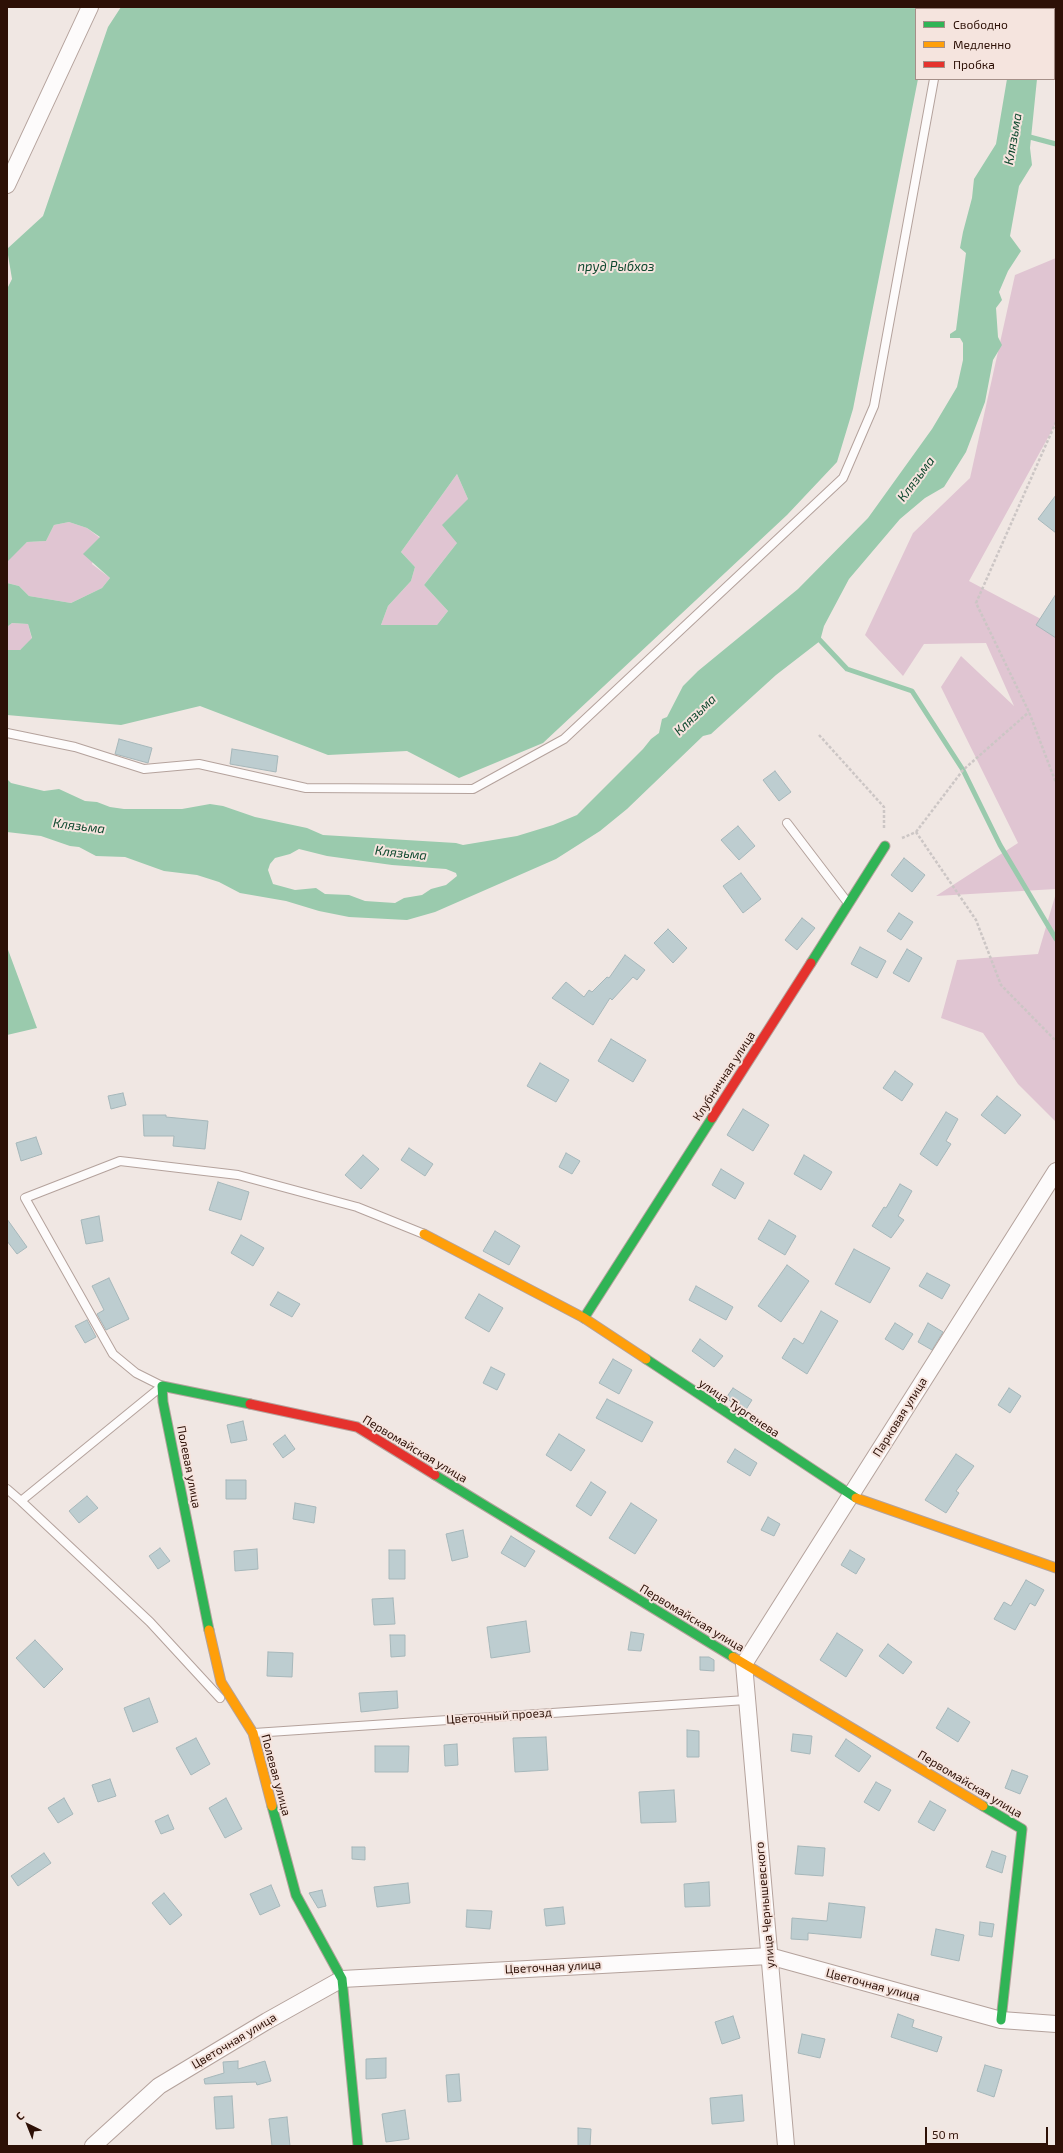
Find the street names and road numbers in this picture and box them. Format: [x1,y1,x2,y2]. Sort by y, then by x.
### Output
street label: Клубничная улица [690,1028,758,1124]
street label: Парковая улица [870,1375,930,1459]
street label: улица Тургенева [696,1376,782,1440]
street label: Первомайская улица [360,1412,470,1486]
street label: Полевая улица [174,1424,204,1510]
street label: Первомайская улица [637,1581,747,1655]
street label: Цветочный проезд [446,1705,552,1727]
street label: Полевая улица [258,1733,294,1817]
street label: Первомайская улица [915,1747,1025,1821]
street label: улица Чернышевского [752,1841,778,1969]
street label: Цветочная улица [504,1957,602,1977]
street label: Цветочная улица [825,1966,921,2004]
street label: Цветочная улица [189,2010,279,2072]

